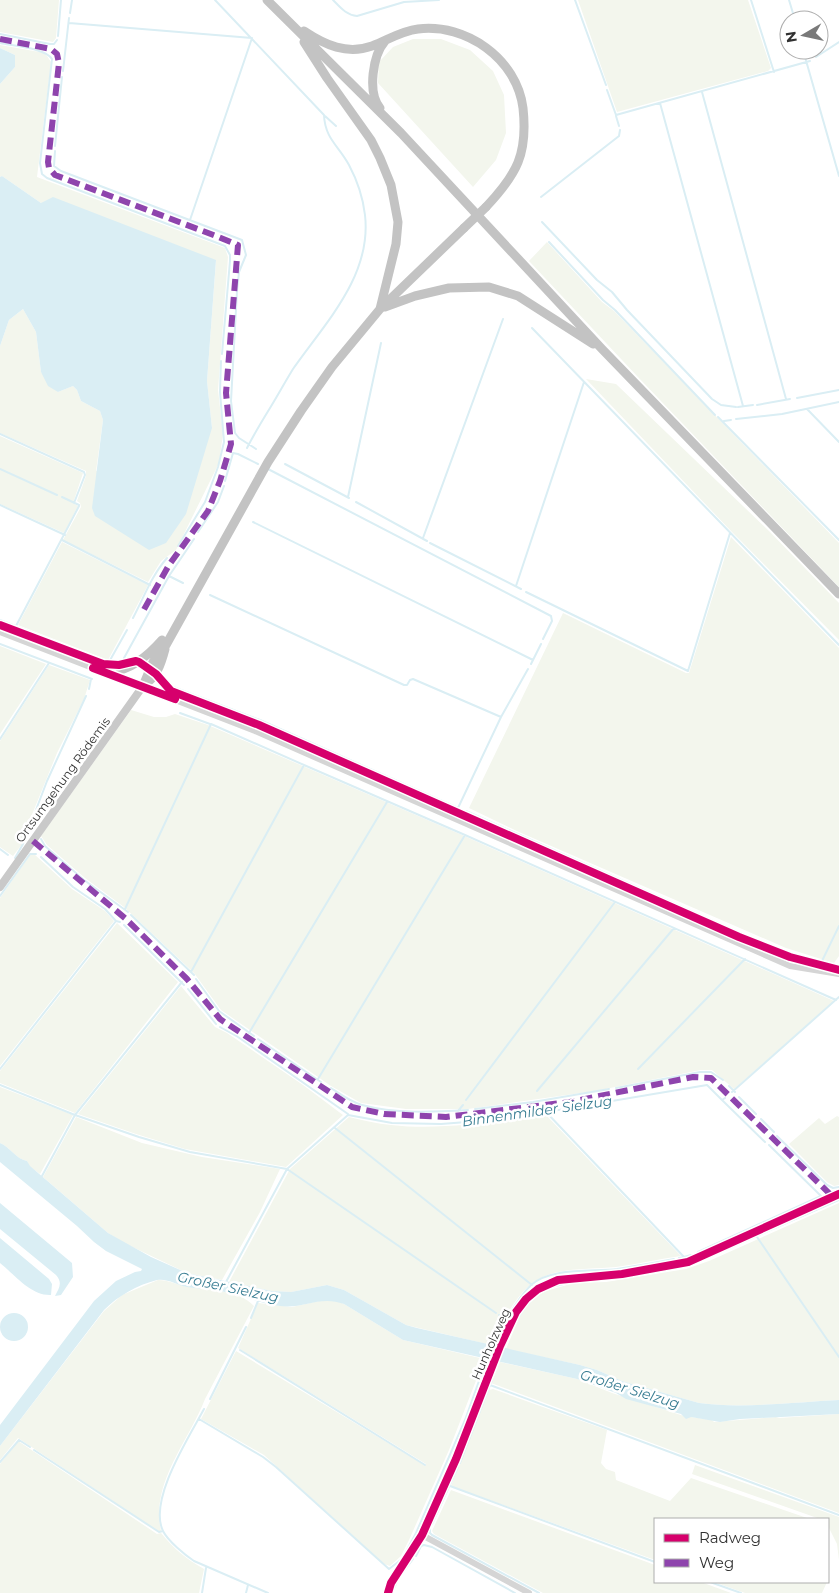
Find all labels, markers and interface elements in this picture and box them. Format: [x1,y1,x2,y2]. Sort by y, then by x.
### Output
north arrow [779,10,829,60]
text: N [781,30,801,44]
street label: Ortsumgehung Rödemis [12,714,113,845]
water label: Binnenmilder Sielzug [461,1092,613,1130]
water label: Großer Sielzug [176,1268,280,1306]
street label: Hunholzweg [468,1306,513,1382]
water label: Großer Sielzug [578,1365,682,1413]
legend [654,1518,829,1583]
text: Radweg [699,1528,761,1547]
text: Weg [699,1553,734,1572]

